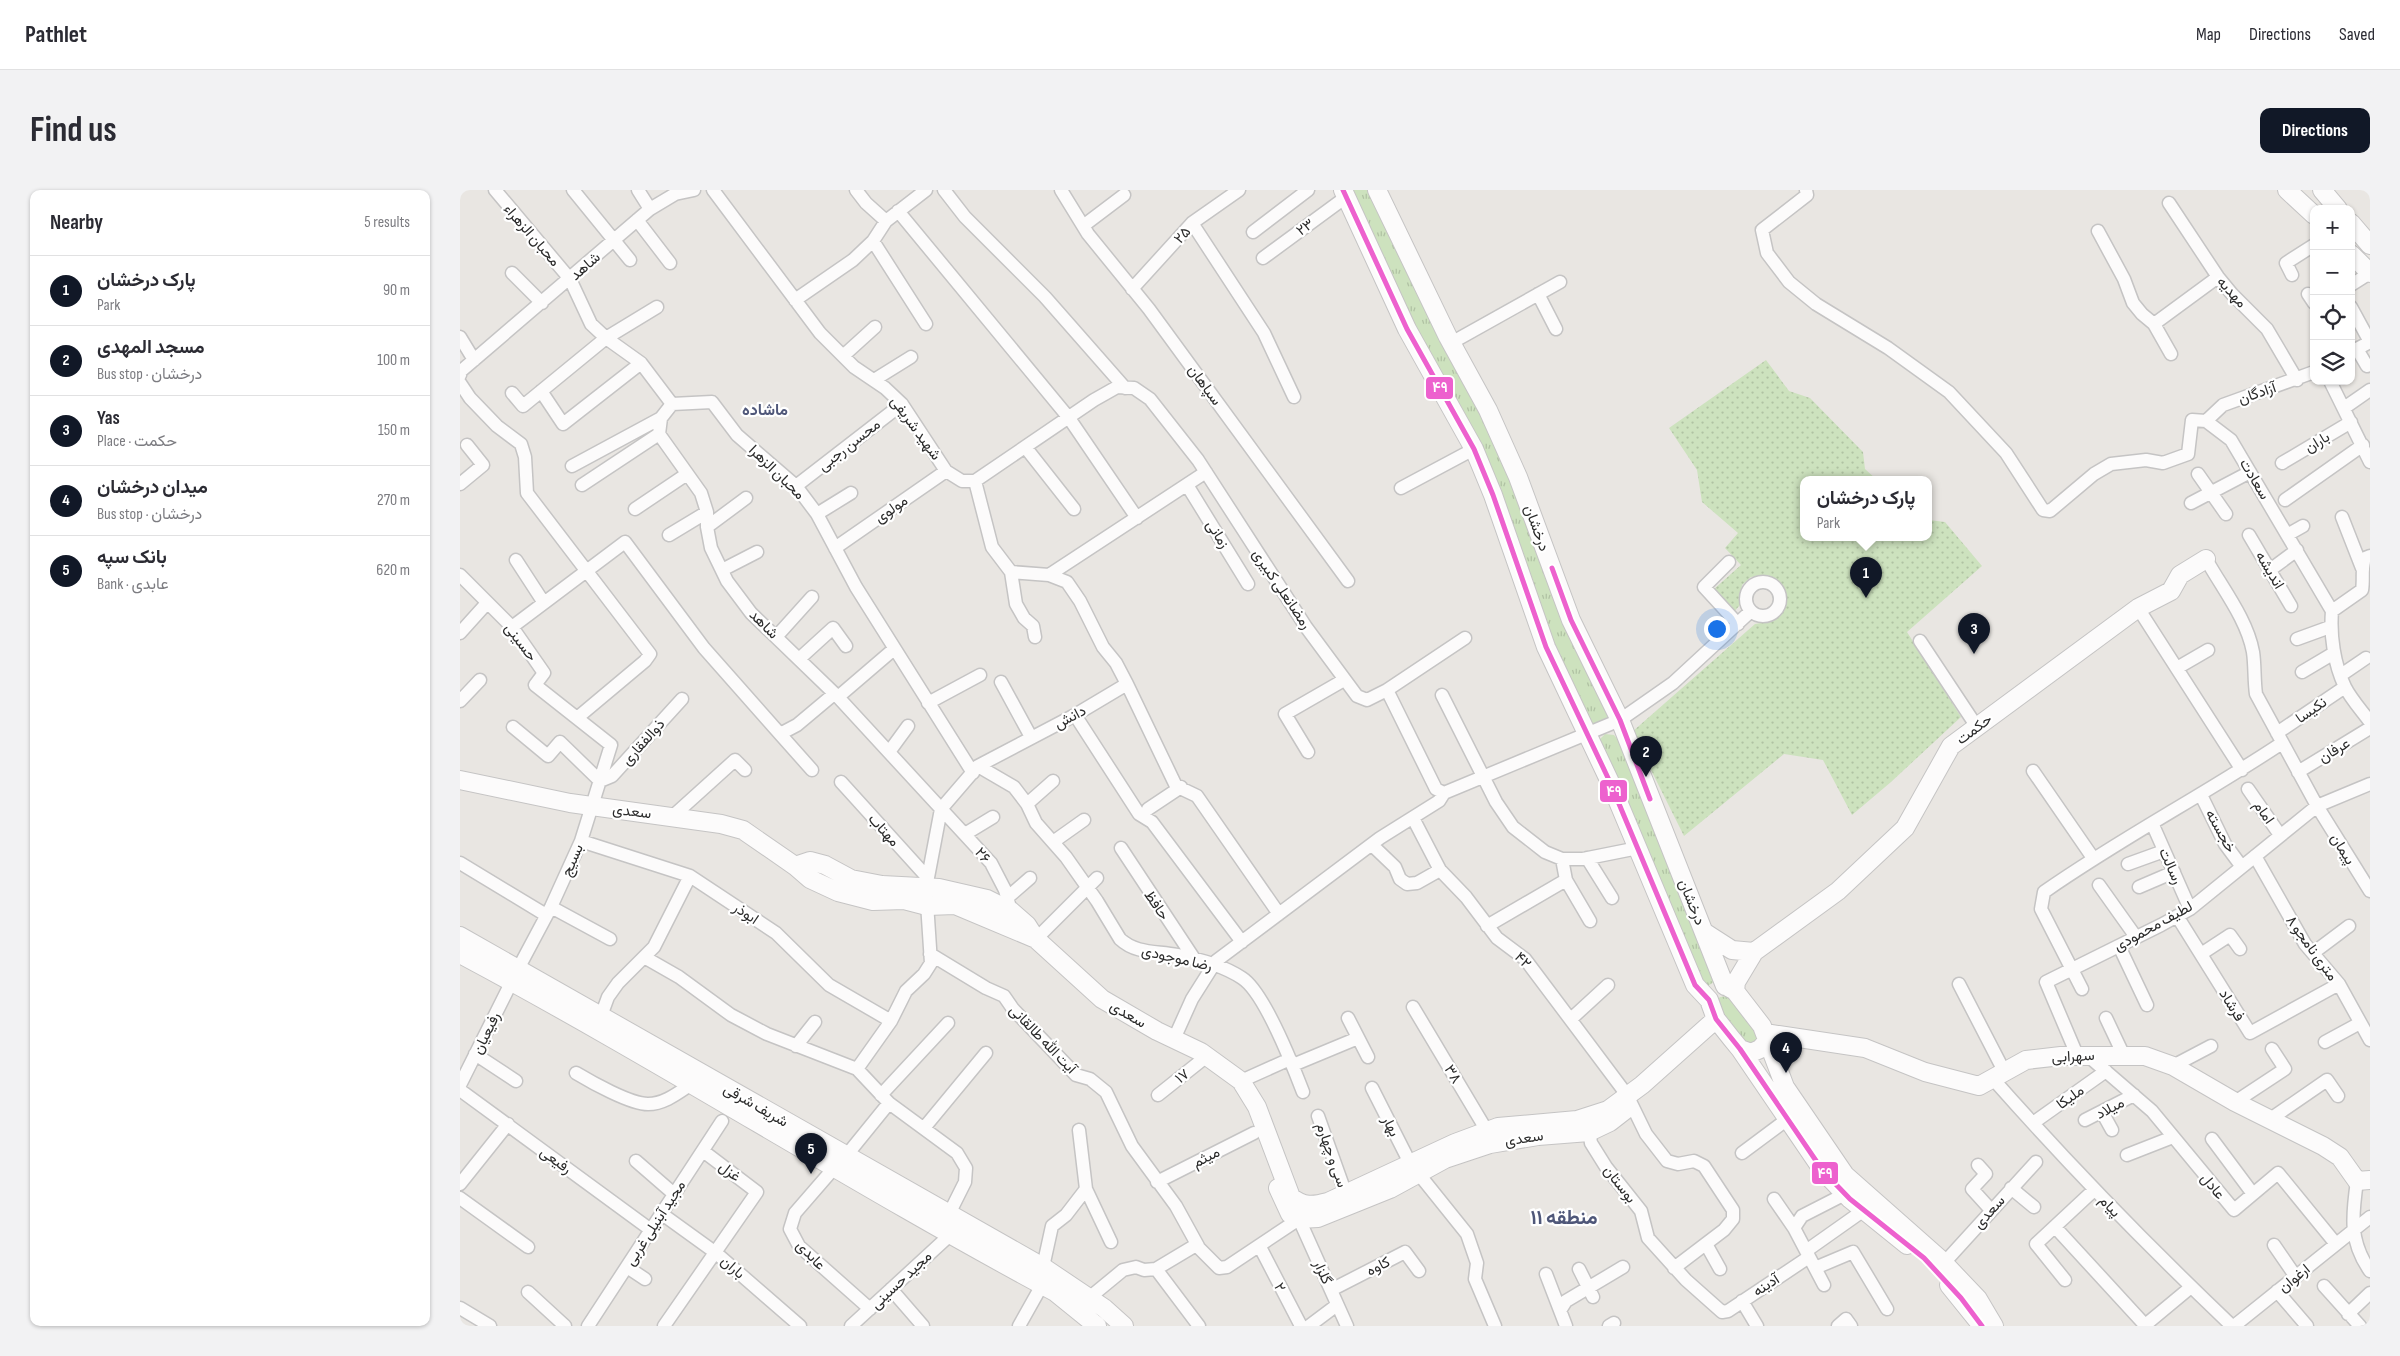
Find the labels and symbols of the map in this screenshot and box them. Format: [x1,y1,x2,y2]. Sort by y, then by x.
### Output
street label: محبان الزهراء [499,200,564,271]
street label: ۲۳ [1293,214,1318,240]
street label: ۲۵ [1170,223,1195,248]
street label: شاهد [566,248,605,285]
street label: مهدیه [2213,273,2251,312]
street label: سپاهان [1183,361,1226,409]
line badge: ۴۹ [1425,376,1454,400]
street label: آزادگان [2236,378,2280,409]
text: ۴۹ [1432,379,1448,396]
street label: شهید شریفی [886,393,945,464]
district label: ماشاده [742,401,788,420]
street label: محسن رجبی [814,415,884,476]
street label: باران [2301,428,2333,457]
street label: محبان الزهرا [745,441,809,504]
street label: سعادت [2235,455,2274,503]
street label: مولوی [871,491,912,528]
street label: درخشان [1519,502,1554,554]
street label: زمانی [1202,517,1234,552]
street label: رمضانعلی کبیری [1248,546,1315,633]
street label: اندیشه [2251,548,2288,593]
pin: 1 [1850,557,1882,598]
street label: شاهد [745,606,783,643]
pin: 3 [1958,613,1990,654]
your location [1704,616,1730,642]
street label: حسینی [500,619,541,665]
street label: نکیسا [2292,693,2331,728]
street label: دانش [1051,701,1089,734]
street label: حکمت [1953,710,1996,749]
street label: ذوالفقاری [618,715,669,770]
street label: عرفان [2315,734,2354,767]
pin: 2 [1630,736,1662,777]
line badge: ۴۹ [1599,779,1628,803]
text: ۴۹ [1606,783,1622,800]
street label: امام [2249,797,2278,828]
street label: سعدی [611,800,653,823]
street label: خجسته [2201,806,2240,856]
street label: مهتاب [864,810,903,851]
street label: پیمان [2326,830,2359,868]
street label: بسیج [557,841,589,880]
street label: ۲۶ [970,843,995,867]
street label: رسالت [2154,845,2187,887]
street label: درخشان [1674,876,1709,928]
street label: حافظ [1140,887,1173,924]
street label: ابوذر [728,897,762,929]
street label: لطیف محمودی [2110,897,2196,956]
street label: ۸ متری نامجو [2281,912,2342,985]
street label: رضا موجودی [1140,941,1214,976]
street label: ۴۲ [1510,948,1535,973]
street label: فرشاد [2214,986,2249,1025]
street label: سعدی [1106,996,1150,1032]
street label: آیت الله طالقانی [1005,1001,1081,1079]
street label: رفیعیان [468,1009,505,1057]
pin: 4 [1770,1032,1802,1073]
street label: سهرابی [2051,1046,2095,1067]
street label: ۳۸ [1440,1061,1466,1087]
street label: ۱۷ [1171,1065,1194,1088]
street label: شریف شرقی [720,1079,792,1132]
street label: ملیکا [2053,1081,2088,1114]
street label: میلاد [2093,1093,2128,1124]
street label: بهار [1377,1112,1404,1140]
street label: سی و چهارم [1312,1120,1352,1190]
street label: سعدی [1503,1126,1545,1151]
pin: 5 [795,1133,827,1174]
street label: رفیعی [536,1143,575,1178]
street label: میثم [1189,1143,1223,1172]
street label: غزل [715,1157,745,1186]
line badge: ۴۹ [1811,1161,1839,1185]
street label: بوستان [1599,1162,1640,1207]
text: ۴۹ [1817,1165,1833,1182]
street label: عادل [2196,1169,2229,1203]
street label: مجید آبنیلی غربی [621,1177,690,1270]
street label: سعدی [1969,1191,2010,1233]
street label: پیام [2095,1191,2125,1221]
district label: منطقه ۱۱ [1530,1206,1598,1230]
street label: عابدی [792,1236,830,1275]
street label: مجید حسینی [867,1247,936,1314]
street label: باران [717,1252,749,1283]
street label: کاوه [1363,1252,1394,1280]
street label: گلزار [1308,1256,1336,1288]
street label: ارغوان [2275,1260,2314,1297]
street label: آدینه [1749,1269,1785,1301]
street label: ۲ [1269,1279,1290,1295]

